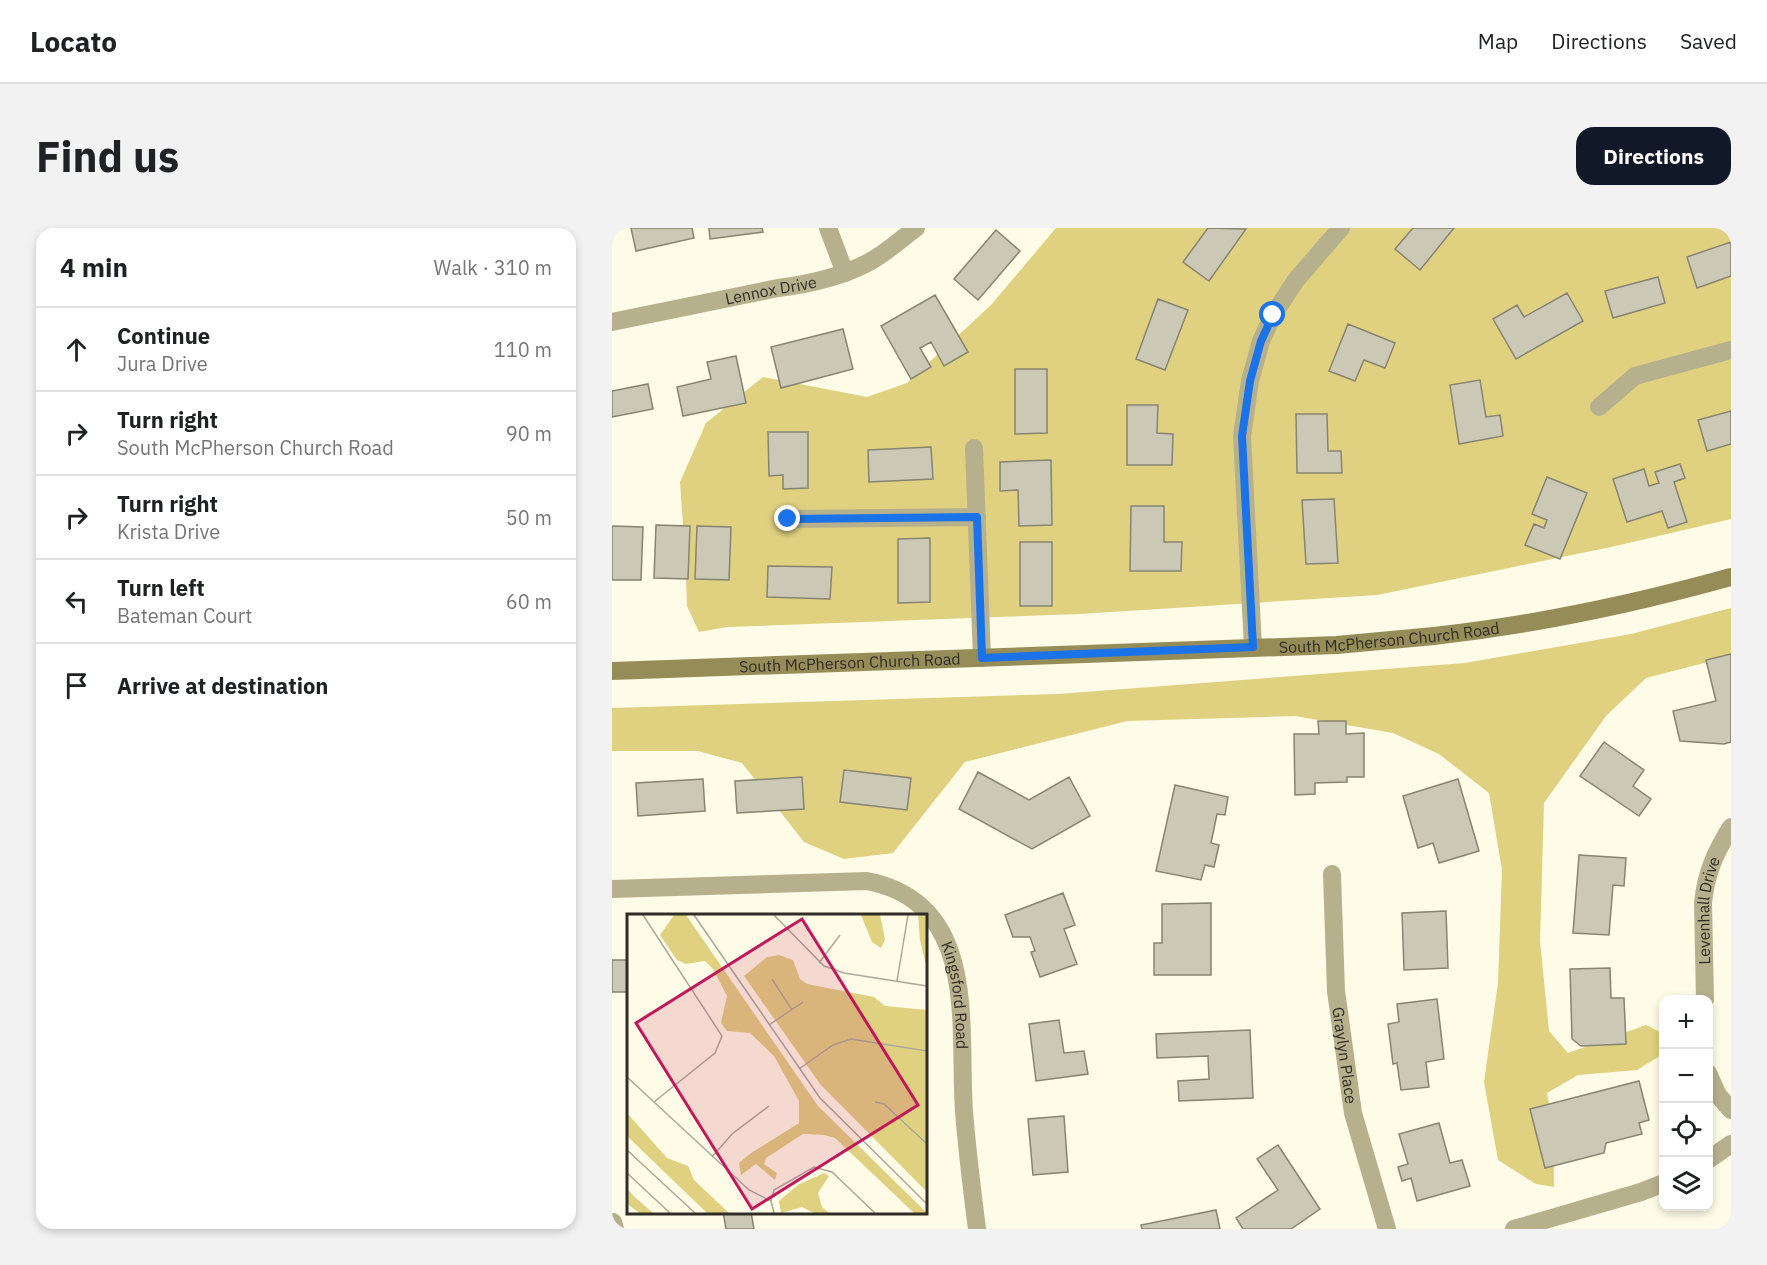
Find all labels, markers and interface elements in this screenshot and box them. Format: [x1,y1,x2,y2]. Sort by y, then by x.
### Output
text: Locato [30,23,117,60]
text: Map [1478,27,1518,55]
text: Directions [1551,27,1647,55]
text: Saved [1680,27,1737,55]
button: Directions [1576,127,1731,185]
text: Find us [36,129,179,184]
text: 4 min [60,250,128,284]
text: Walk · 310 m [434,254,552,281]
street label: Lennox Drive [723,272,819,309]
route start [1259,301,1285,327]
text: Continue [117,321,210,350]
icon: ahead [60,333,93,366]
text: 110 m [494,336,552,363]
text: Jura Drive [117,350,208,377]
text: Turn right [117,405,218,434]
icon: right [60,417,93,450]
text: 90 m [506,420,552,447]
text: South McPherson Church Road [117,434,394,461]
text: Turn right [117,489,218,518]
icon: right [60,501,93,534]
text: 50 m [506,504,552,531]
route end [774,505,800,531]
text: Krista Drive [117,518,220,545]
text: Turn left [117,573,205,602]
icon: left [60,585,93,618]
text: 60 m [506,588,552,615]
text: Bateman Court [117,602,252,629]
street label: South McPherson Church Road [1278,618,1501,657]
street label: South McPherson Church Road [739,649,961,676]
icon: arrive [60,669,93,702]
text: Arrive at destination [117,671,328,700]
street label: Levenhall Drive [1693,853,1724,965]
inset map [627,914,927,1214]
street label: Kingsford Road [937,938,972,1049]
map controls [1659,995,1713,1211]
button: + [1659,995,1713,1049]
street label: Graylyn Place [1328,1005,1362,1105]
button: − [1659,1049,1713,1103]
button: locate [1659,1103,1713,1157]
button: layers [1659,1157,1713,1211]

